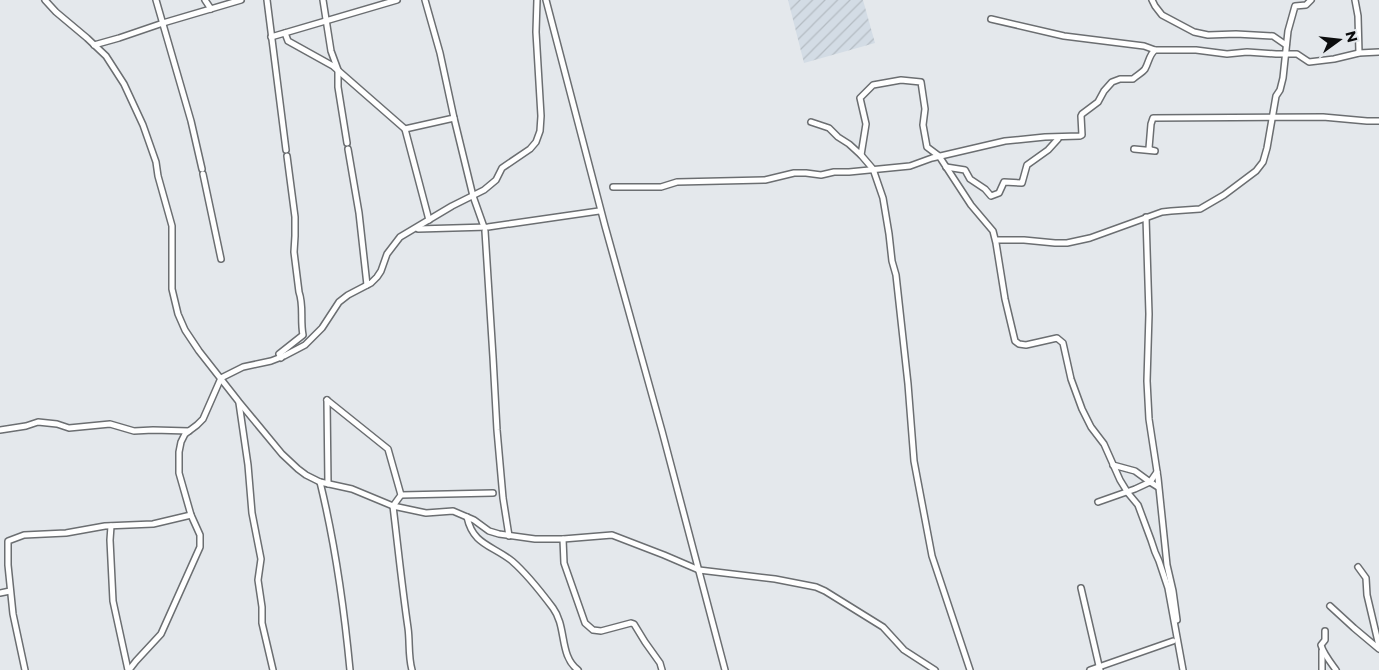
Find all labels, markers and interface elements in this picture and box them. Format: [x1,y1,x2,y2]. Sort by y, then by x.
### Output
north arrow [1314,15,1364,65]
text: N [1341,29,1362,44]

